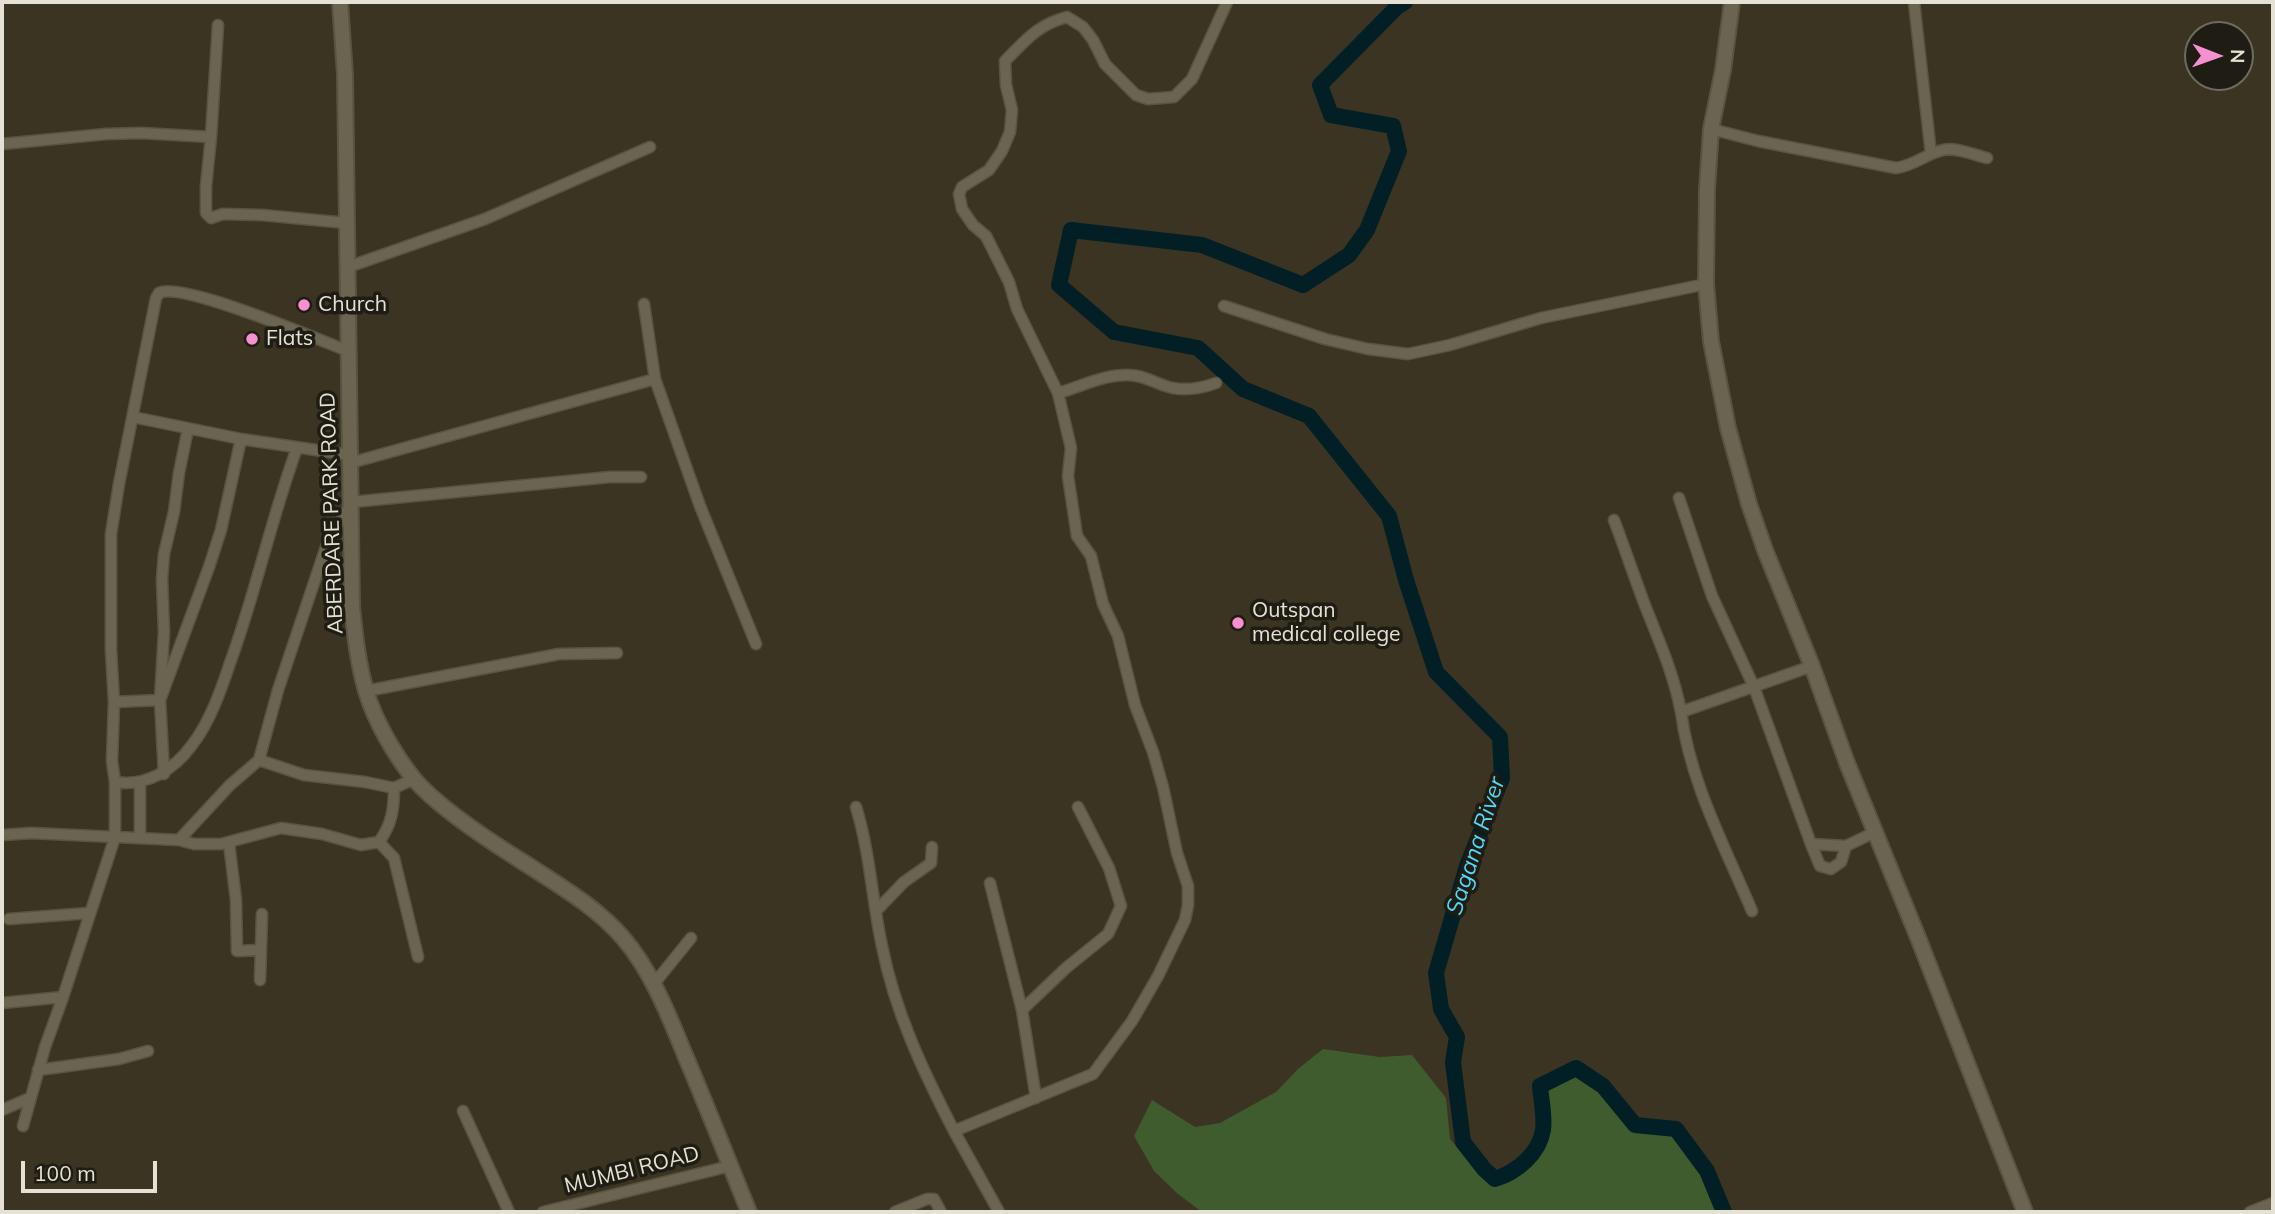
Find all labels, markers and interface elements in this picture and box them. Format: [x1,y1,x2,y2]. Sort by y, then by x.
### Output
north arrow [2184,21,2254,91]
text: N [2226,49,2250,64]
place label: Church [318,292,387,318]
marker: Church [296,297,312,313]
place label: Flats [266,326,313,352]
marker: Flats [244,331,260,347]
street label: ABERDARE PARK ROAD [315,392,349,634]
place label: Outspan medical college [1252,598,1401,648]
marker: Outspan medical college [1230,615,1246,631]
water label: Sagana River [1441,774,1511,918]
street label: MUMBI ROAD [562,1141,702,1199]
scale bar [24,1148,161,1192]
text: 100 m [34,1160,96,1186]

